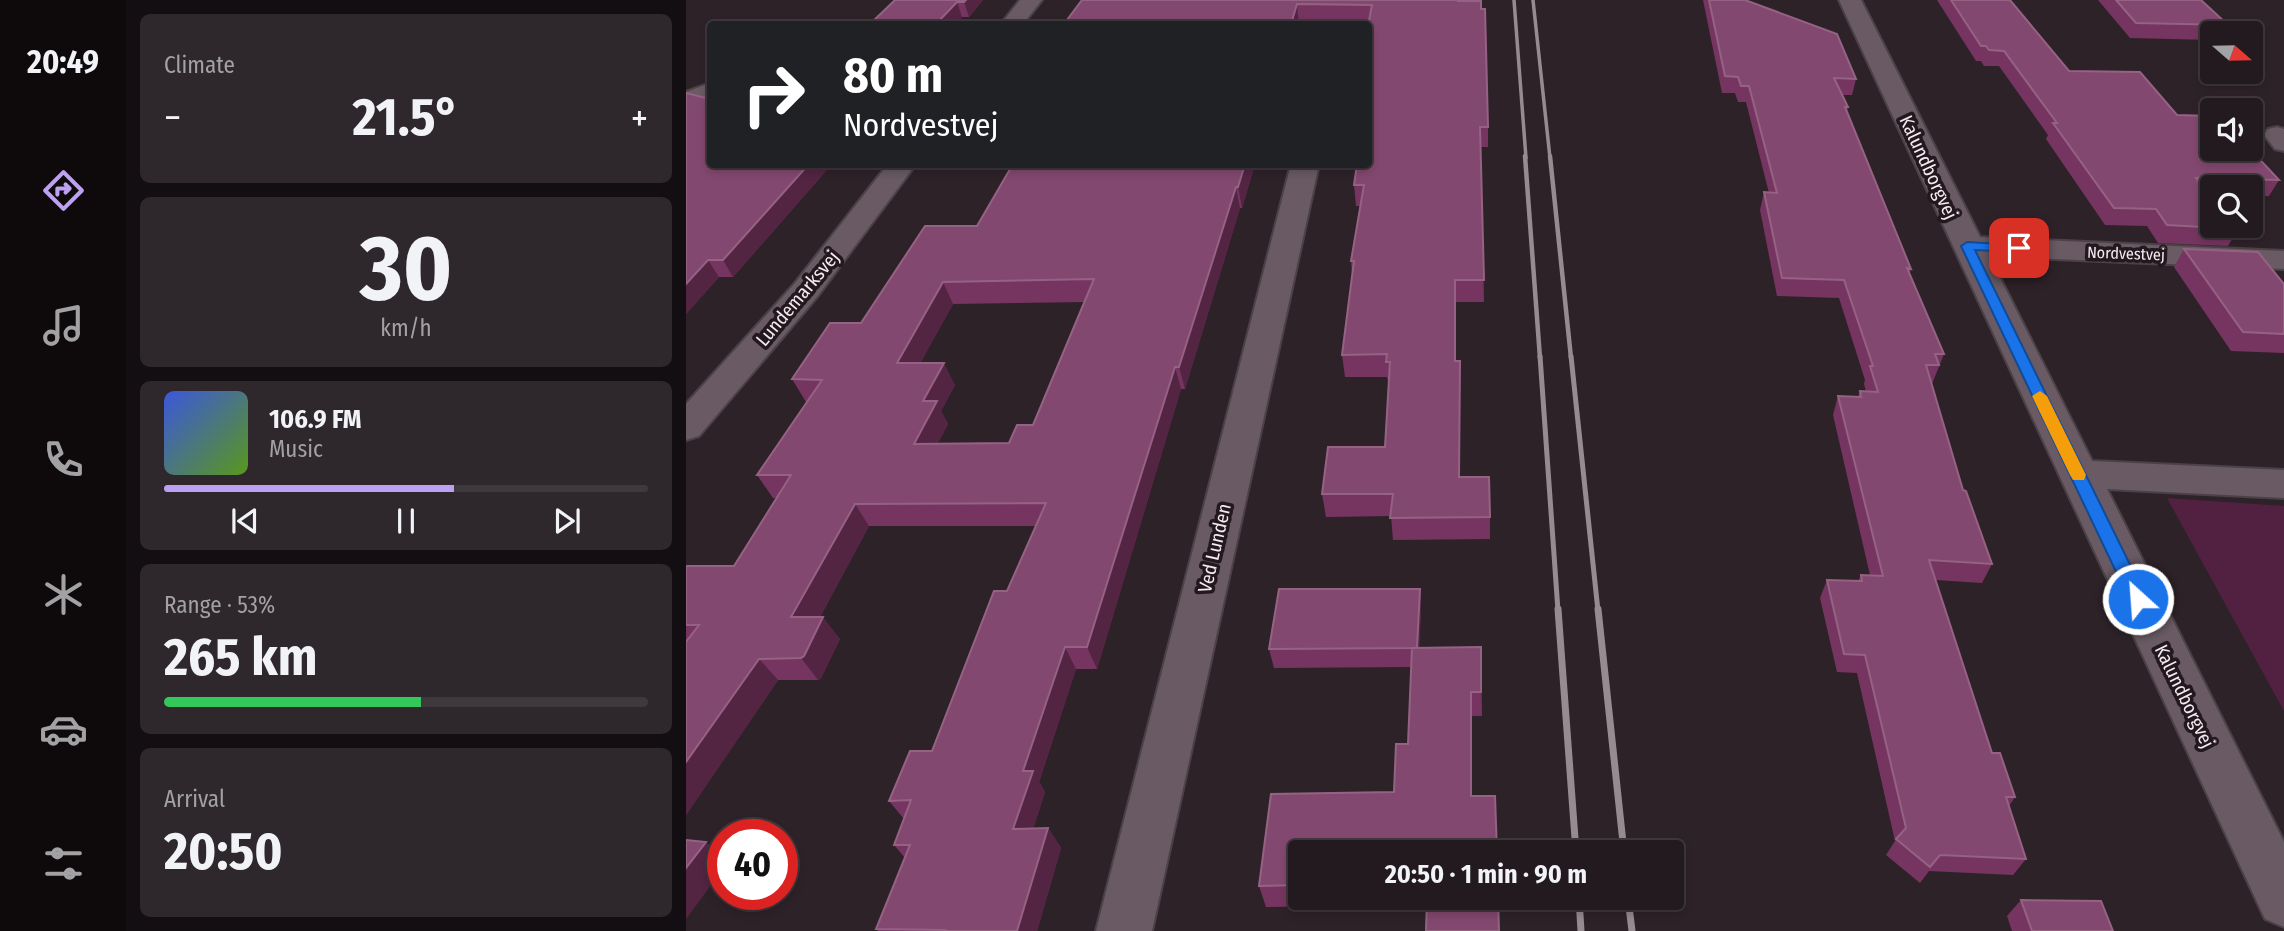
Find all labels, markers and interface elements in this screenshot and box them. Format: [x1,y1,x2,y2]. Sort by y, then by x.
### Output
north arrow [2200,21,2263,84]
map controls [2200,21,2263,238]
text: 20:49 [27,43,99,81]
text: 80 m [843,46,943,105]
icon: right [728,49,819,140]
text: Climate [164,51,235,79]
text: 21.5° [352,86,459,149]
text: − [164,95,181,141]
text: + [631,95,648,141]
button: sound [2200,98,2263,161]
text: Nordvestvej [843,106,999,144]
street label: Kalundborgvej [1894,112,1963,223]
icon: directions [39,166,88,215]
button: search [2200,175,2263,238]
text: 30 [360,214,452,323]
pin [1989,218,2049,278]
icon: arrive [2000,229,2038,267]
street label: Nordvestvej [2087,243,2165,264]
street label: Lundemarksvej [751,246,844,351]
icon: music [39,301,88,350]
text: km/h [380,314,432,342]
text: 106.9 FM [269,404,362,435]
icon: phone [39,435,88,484]
text: Music [269,435,323,463]
street label: Ved Lunden [1193,501,1236,595]
icon: previous [226,502,264,540]
icon: pause [387,502,425,540]
icon: next [548,502,586,540]
position arrow [2101,562,2175,636]
icon: climate [39,570,88,619]
text: Range · 53% [164,591,275,619]
text: 265 km [164,626,318,689]
street label: Kalundborgvej [2150,641,2219,752]
icon: car [39,705,88,754]
text: Arrival [164,785,225,813]
speed limit sign: 40 [707,819,798,910]
text: 20:50 [164,820,283,883]
icon: filters [39,839,88,888]
text: 20:50 · 1 min · 90 m [1385,859,1587,890]

